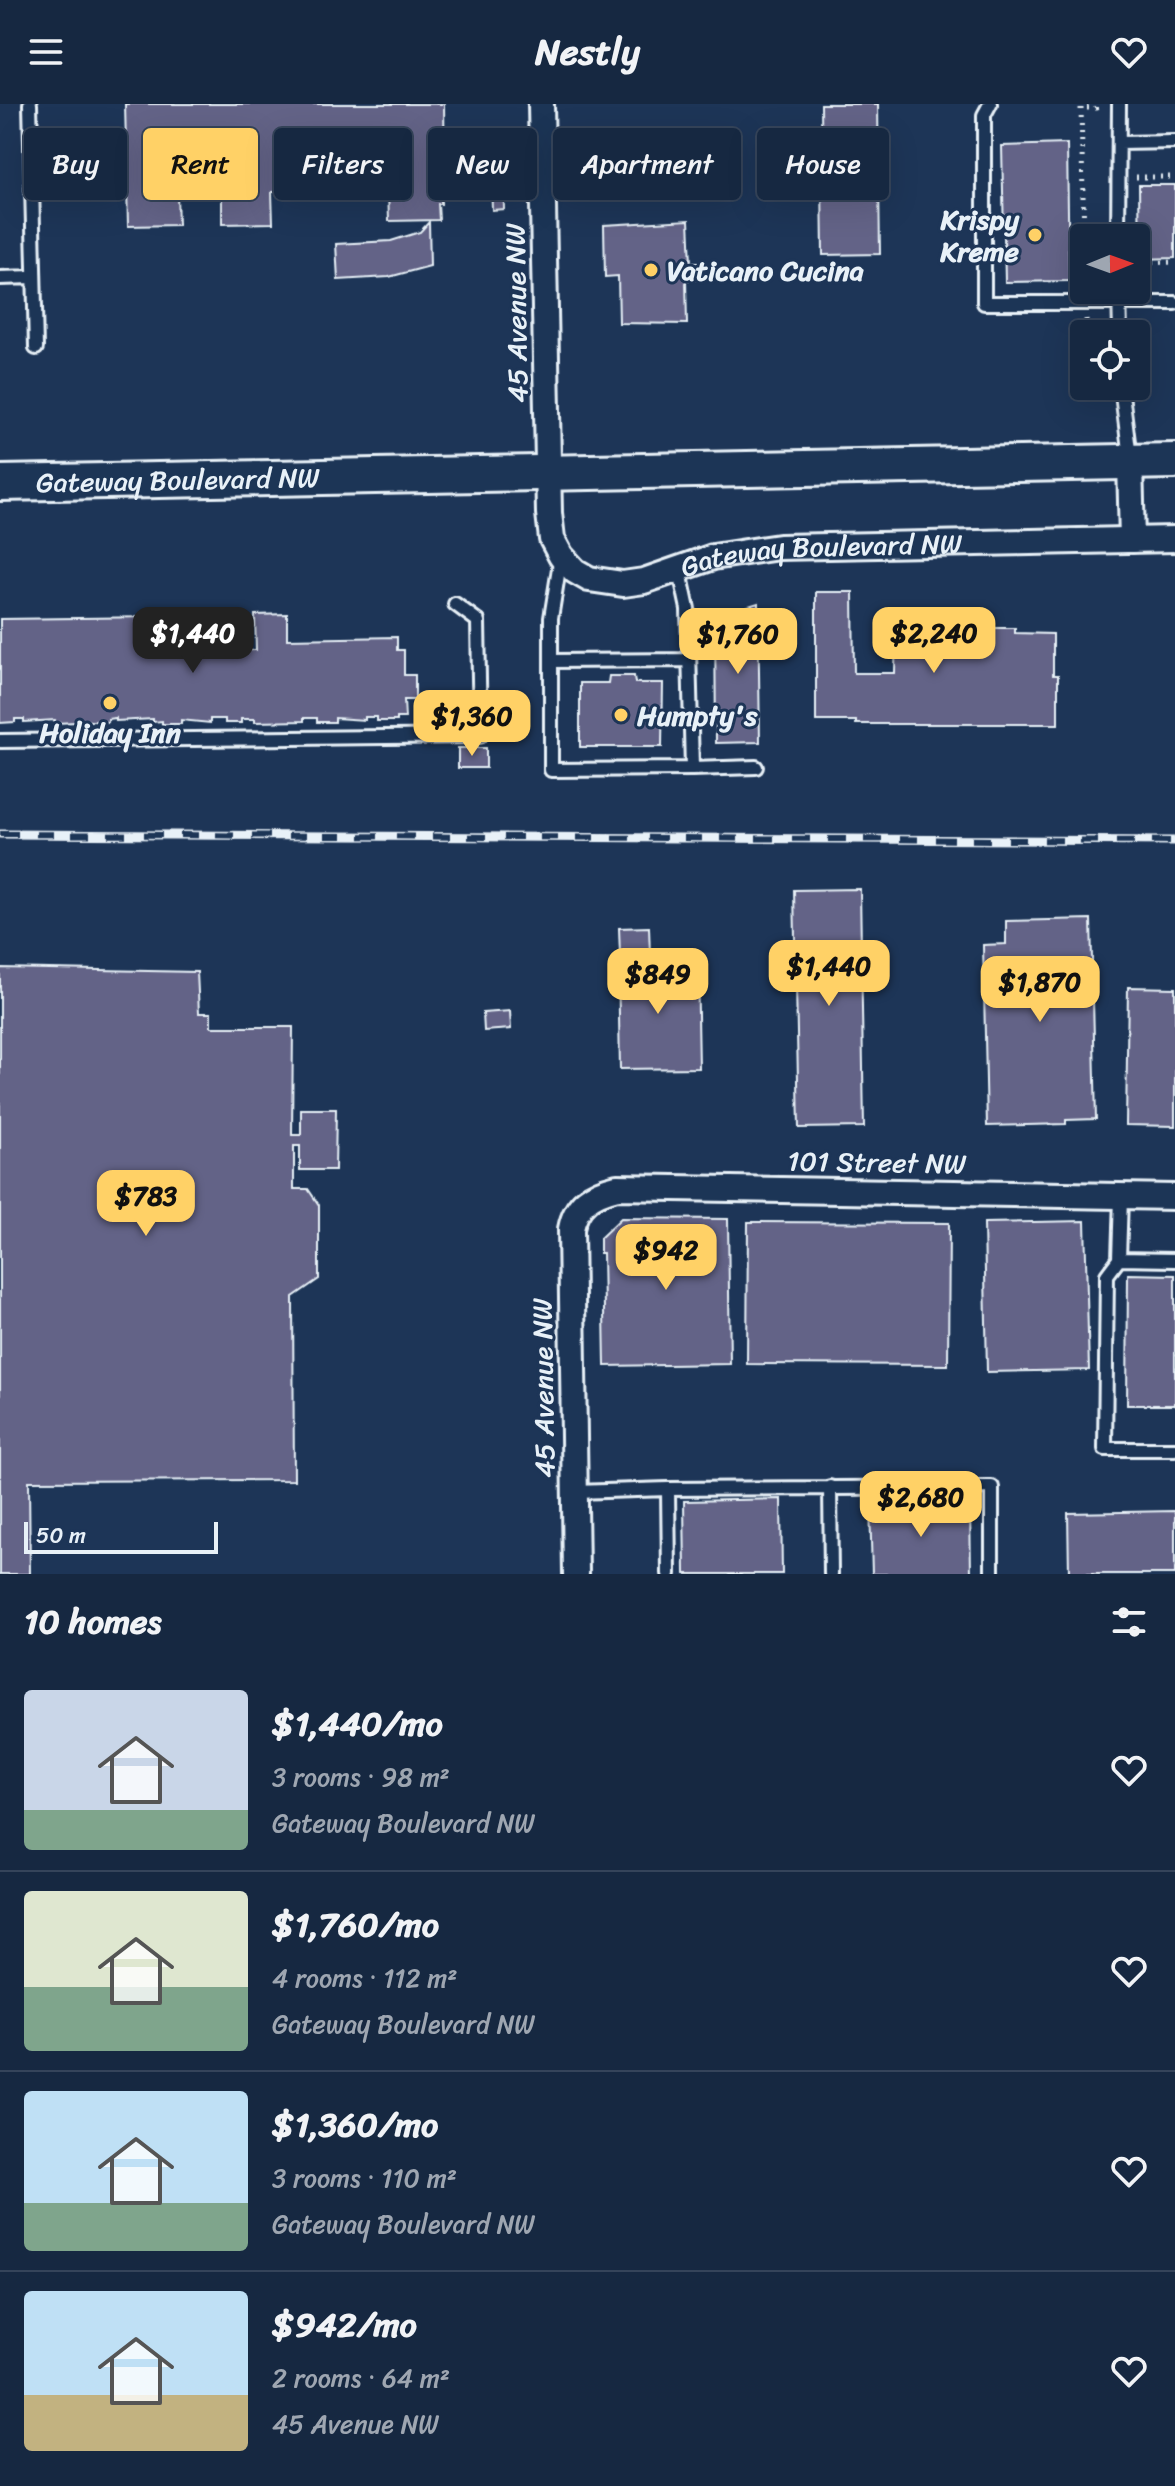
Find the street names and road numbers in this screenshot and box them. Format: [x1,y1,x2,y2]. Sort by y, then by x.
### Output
street label: 45 Avenue NW [490,223,543,403]
street label: Gateway Boulevard NW [36,453,320,507]
street label: Gateway Boulevard NW [673,519,963,592]
street label: 101 Street NW [787,1136,967,1189]
street label: 45 Avenue NW [517,1298,570,1478]

